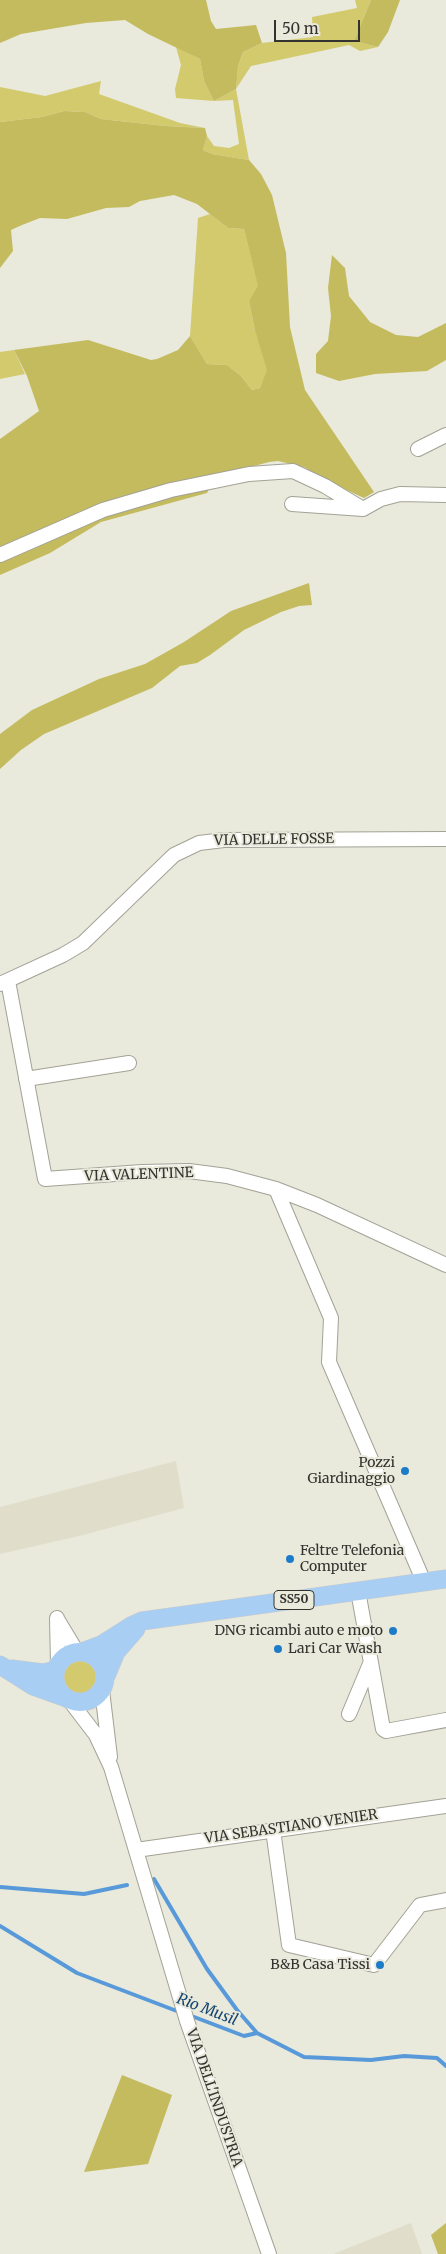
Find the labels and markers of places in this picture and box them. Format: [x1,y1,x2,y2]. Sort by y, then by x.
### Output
place label: Pozzi Giardinaggio [308,1455,395,1488]
marker: Pozzi Giardinaggio [399,1465,411,1477]
place label: Feltre Telefonia Computer [300,1543,404,1575]
marker: Feltre Telefonia Computer [284,1553,296,1565]
place label: DNG ricambi auto e moto [215,1623,383,1639]
marker: DNG ricambi auto e moto [387,1625,399,1637]
place label: Lari Car Wash [288,1641,382,1657]
marker: Lari Car Wash [272,1643,284,1655]
place label: B&B Casa Tissi [270,1957,370,1973]
marker: B&B Casa Tissi [374,1959,386,1971]

